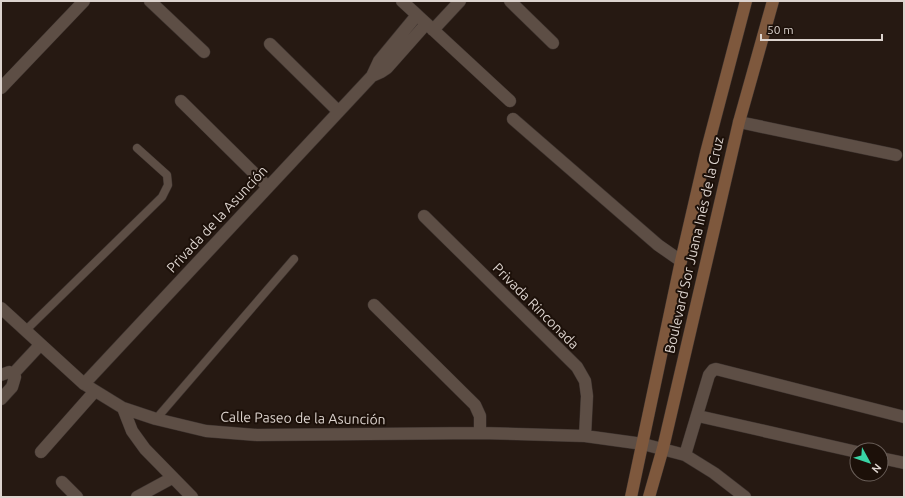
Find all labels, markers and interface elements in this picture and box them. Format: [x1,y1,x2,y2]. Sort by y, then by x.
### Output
scale bar [761,16,882,42]
text: 50 m [767,23,794,36]
street label: Boulevard Sor Juana Inés de la Cruz [661,135,727,355]
street label: Privada de la Asunción [163,162,271,276]
street label: Privada Rinconada [490,260,582,352]
street label: Calle Paseo de la Asunción [220,409,386,427]
north arrow [849,442,889,482]
text: N [869,461,884,475]

